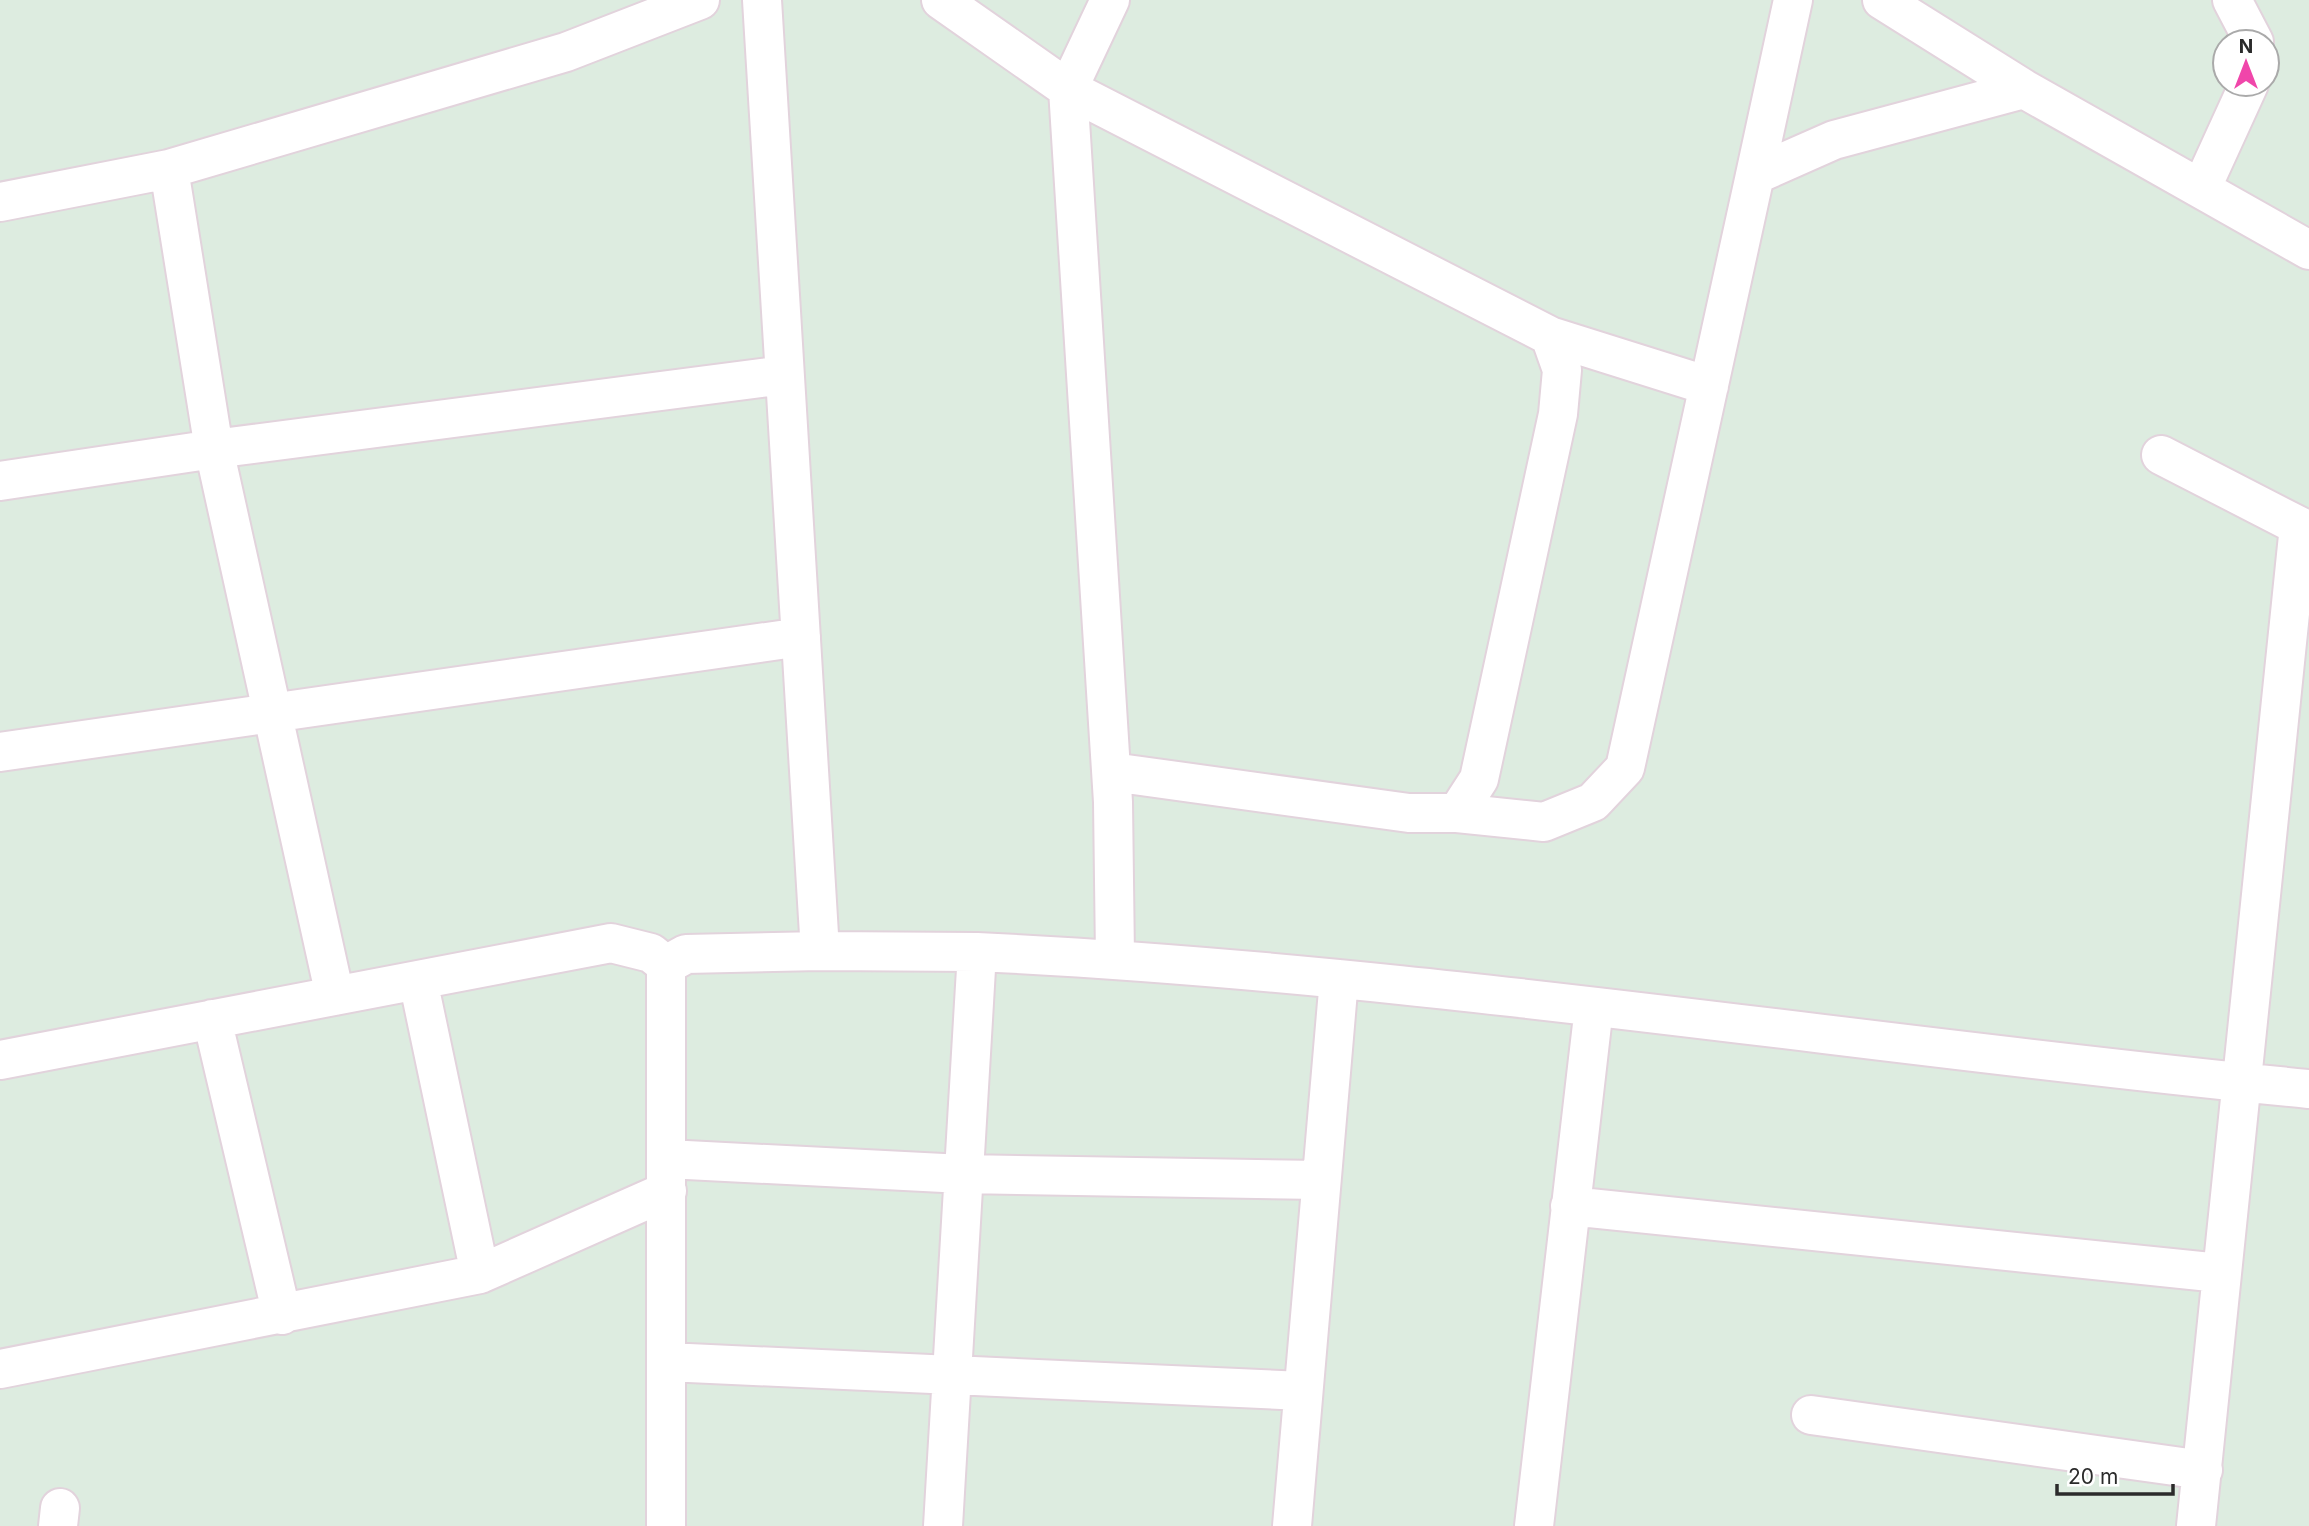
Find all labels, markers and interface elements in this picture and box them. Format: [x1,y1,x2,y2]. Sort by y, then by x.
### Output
north arrow [2211,28,2281,98]
text: N [2239,35,2253,58]
scale bar [2057,1452,2172,1496]
text: 20 m [2068,1464,2118,1489]

